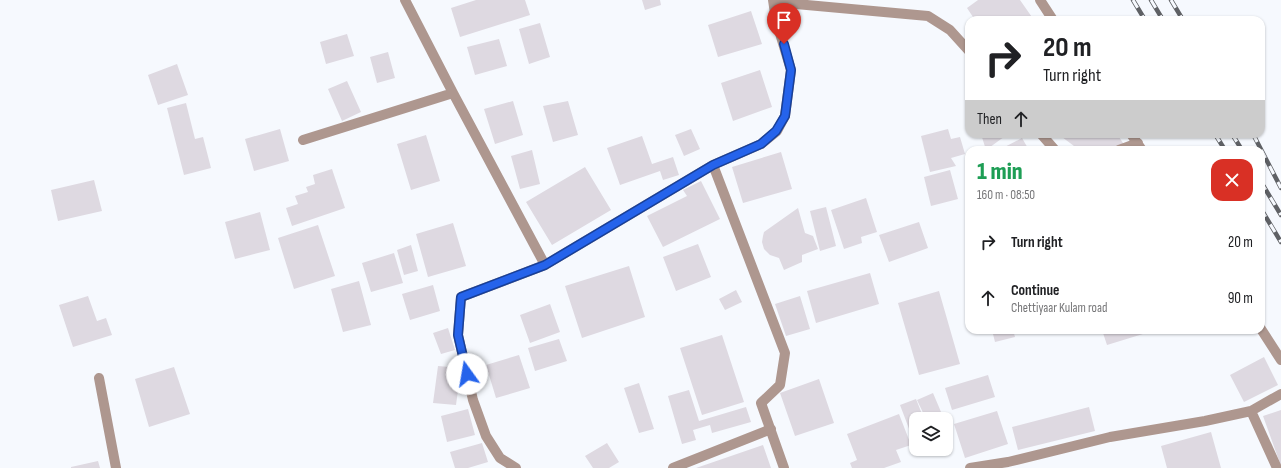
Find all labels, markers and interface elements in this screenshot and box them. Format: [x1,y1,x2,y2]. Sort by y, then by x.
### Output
pin [767,3,801,44]
icon: arrive [773,9,795,31]
text: 20 m [1043,31,1092,64]
icon: right [977,32,1029,84]
text: Turn right [1043,65,1101,86]
icon: ahead [1010,108,1032,130]
text: Then [977,110,1002,129]
text: 1 min [977,157,1023,186]
button: close [1211,159,1253,201]
text: 160 m · 08:50 [977,187,1035,203]
icon: right [977,231,999,253]
text: Turn right [1011,233,1063,252]
text: 20 m [1228,233,1253,252]
text: Continue [1011,281,1060,300]
icon: ahead [977,287,999,309]
text: 90 m [1228,289,1253,308]
text: Chettiyaar Kulam road [1011,300,1107,316]
position arrow [446,353,488,395]
map controls [909,412,953,456]
button: layers [909,412,953,456]

